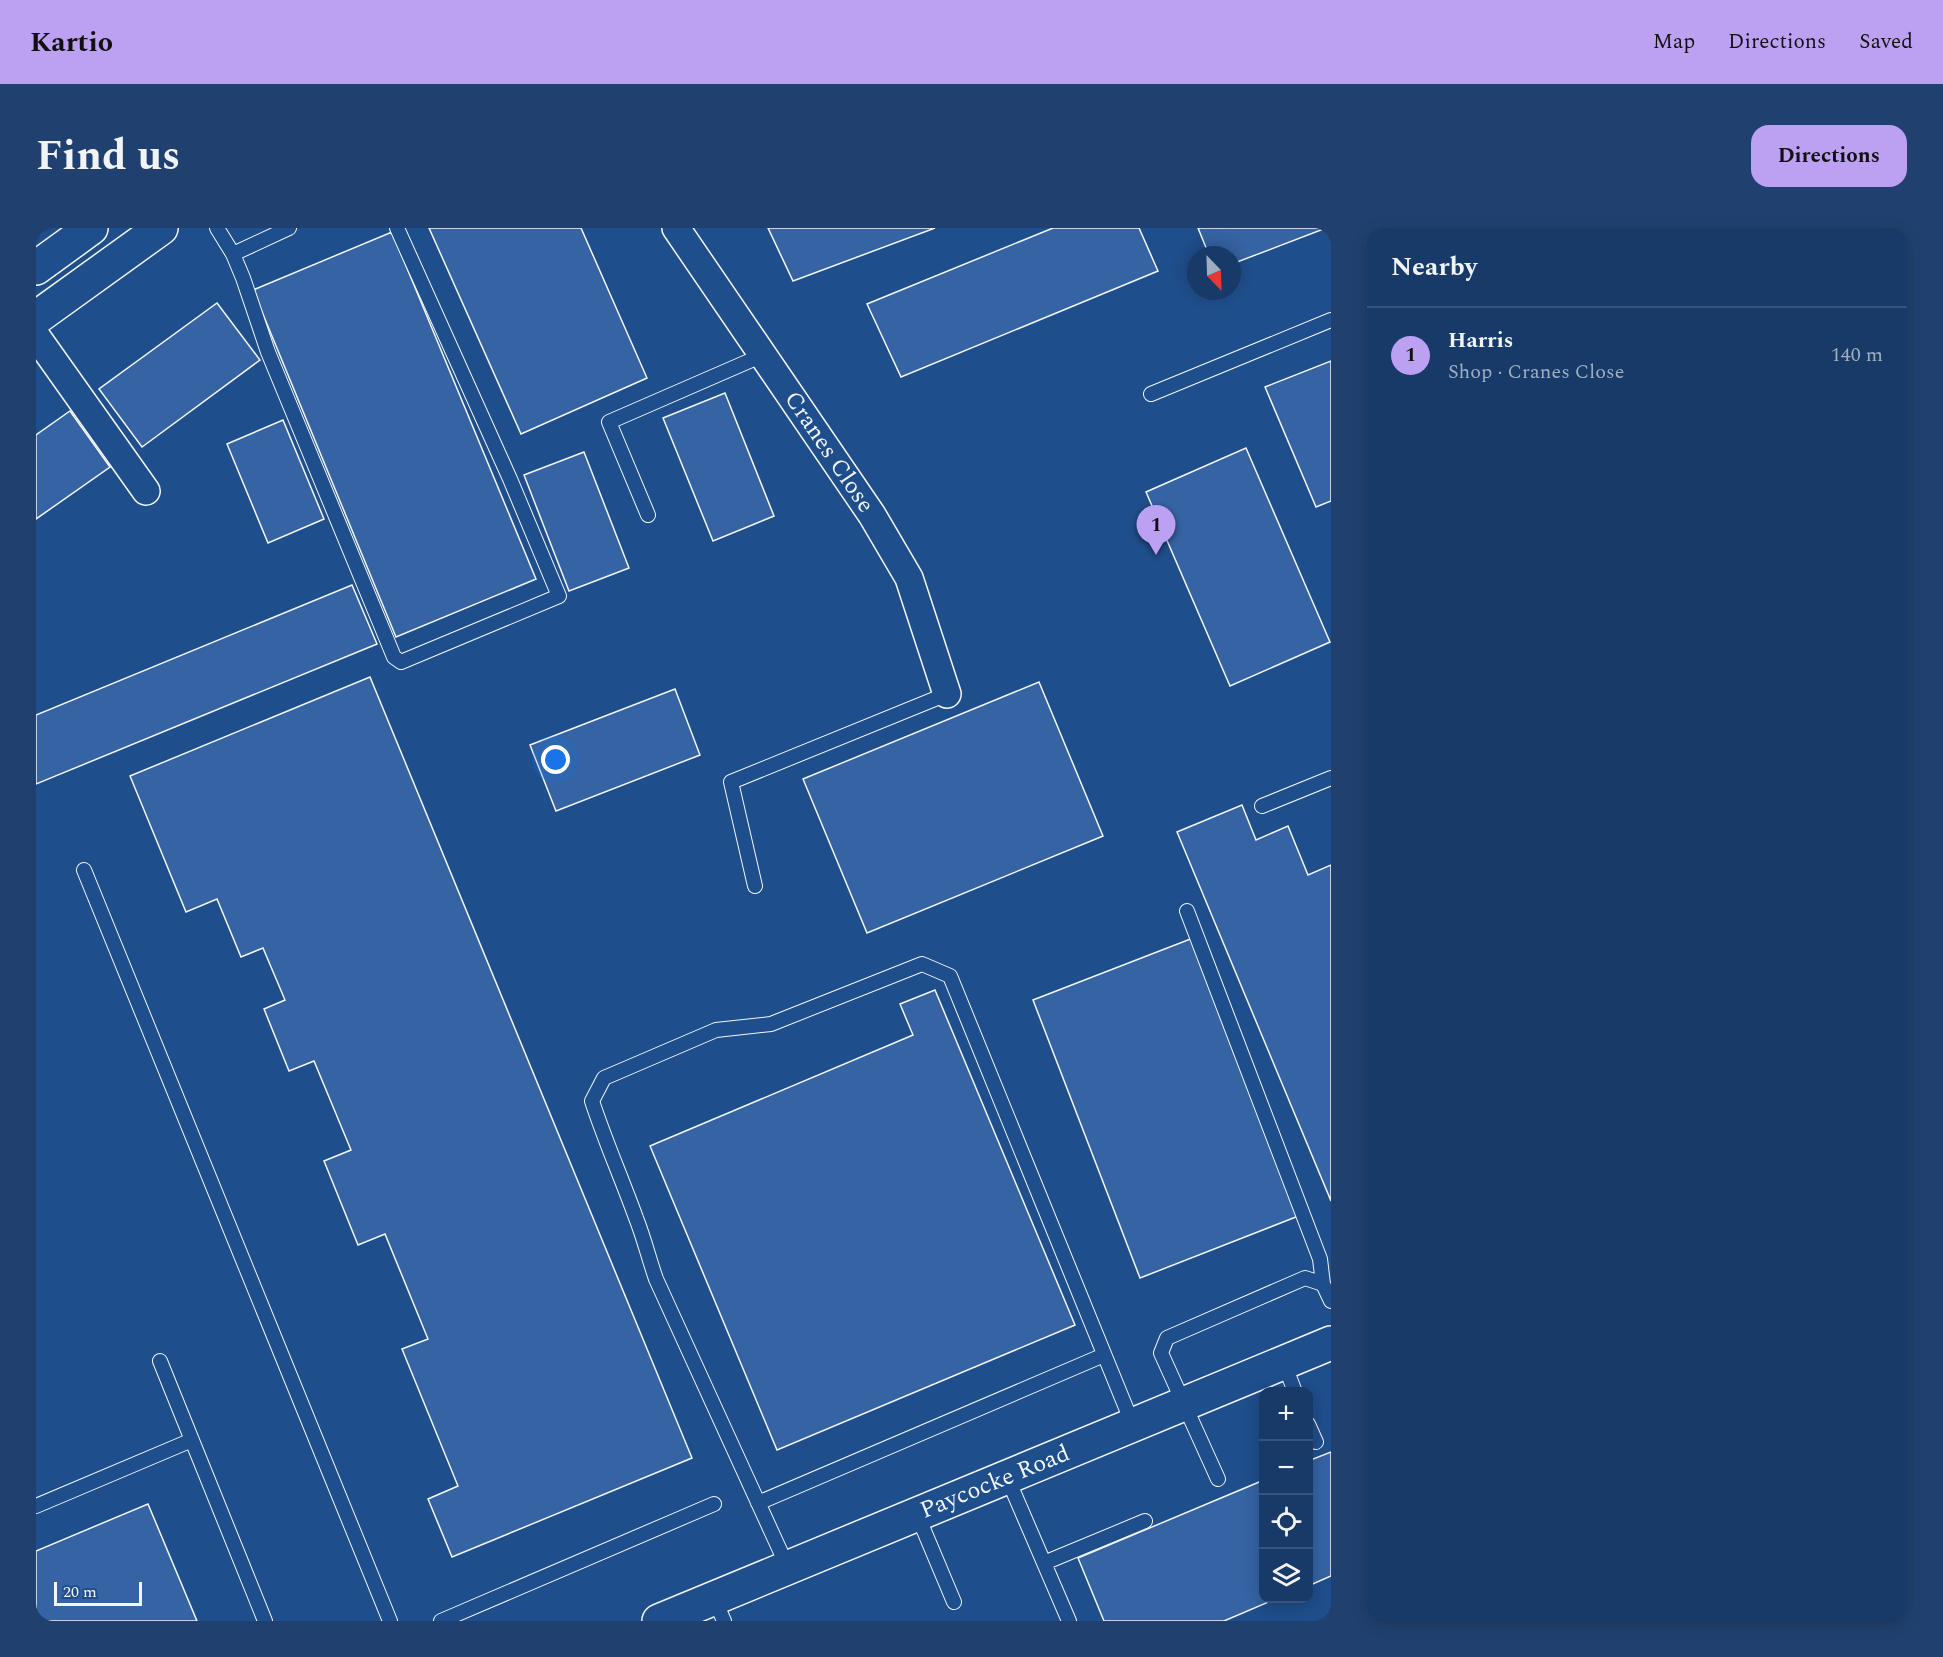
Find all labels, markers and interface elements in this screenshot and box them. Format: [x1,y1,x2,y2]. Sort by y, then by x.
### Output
text: Kartio [30,21,113,64]
text: Map [1653,26,1695,58]
text: Directions [1728,26,1826,58]
text: Saved [1859,26,1913,58]
text: Find us [36,125,180,188]
button: Directions [1751,125,1907,187]
north arrow [1187,246,1241,300]
text: Nearby [1391,247,1477,287]
text: Harris [1448,324,1513,357]
text: 1 [1405,340,1416,370]
text: 140 m [1831,340,1883,370]
text: Shop · Cranes Close [1448,357,1624,387]
street label: Cranes Close [775,384,883,520]
pin: 1 [1136,506,1176,555]
your location [541,745,570,774]
map controls [1259,1387,1313,1603]
button: + [1259,1387,1313,1441]
street label: Paycocke Road [915,1436,1075,1528]
button: − [1259,1441,1313,1495]
button: locate [1259,1495,1313,1549]
button: layers [1259,1549,1313,1603]
scale bar [54,1579,142,1606]
text: 20 m [63,1580,97,1604]

